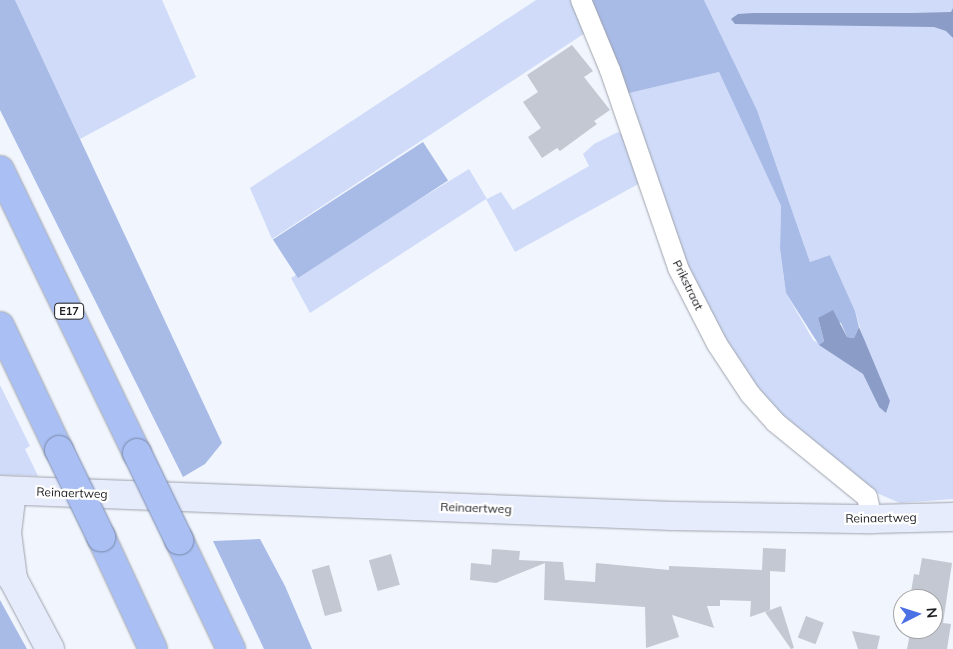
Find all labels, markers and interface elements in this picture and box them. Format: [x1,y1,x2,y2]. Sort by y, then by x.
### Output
street label: Prikstraat [670,258,706,312]
road number: E17 [54,302,84,320]
street label: Reinaertweg [36,485,108,501]
street label: Reinaertweg [440,500,512,516]
street label: Reinaertweg [845,510,917,526]
north arrow [893,589,943,639]
text: N [923,607,941,619]

